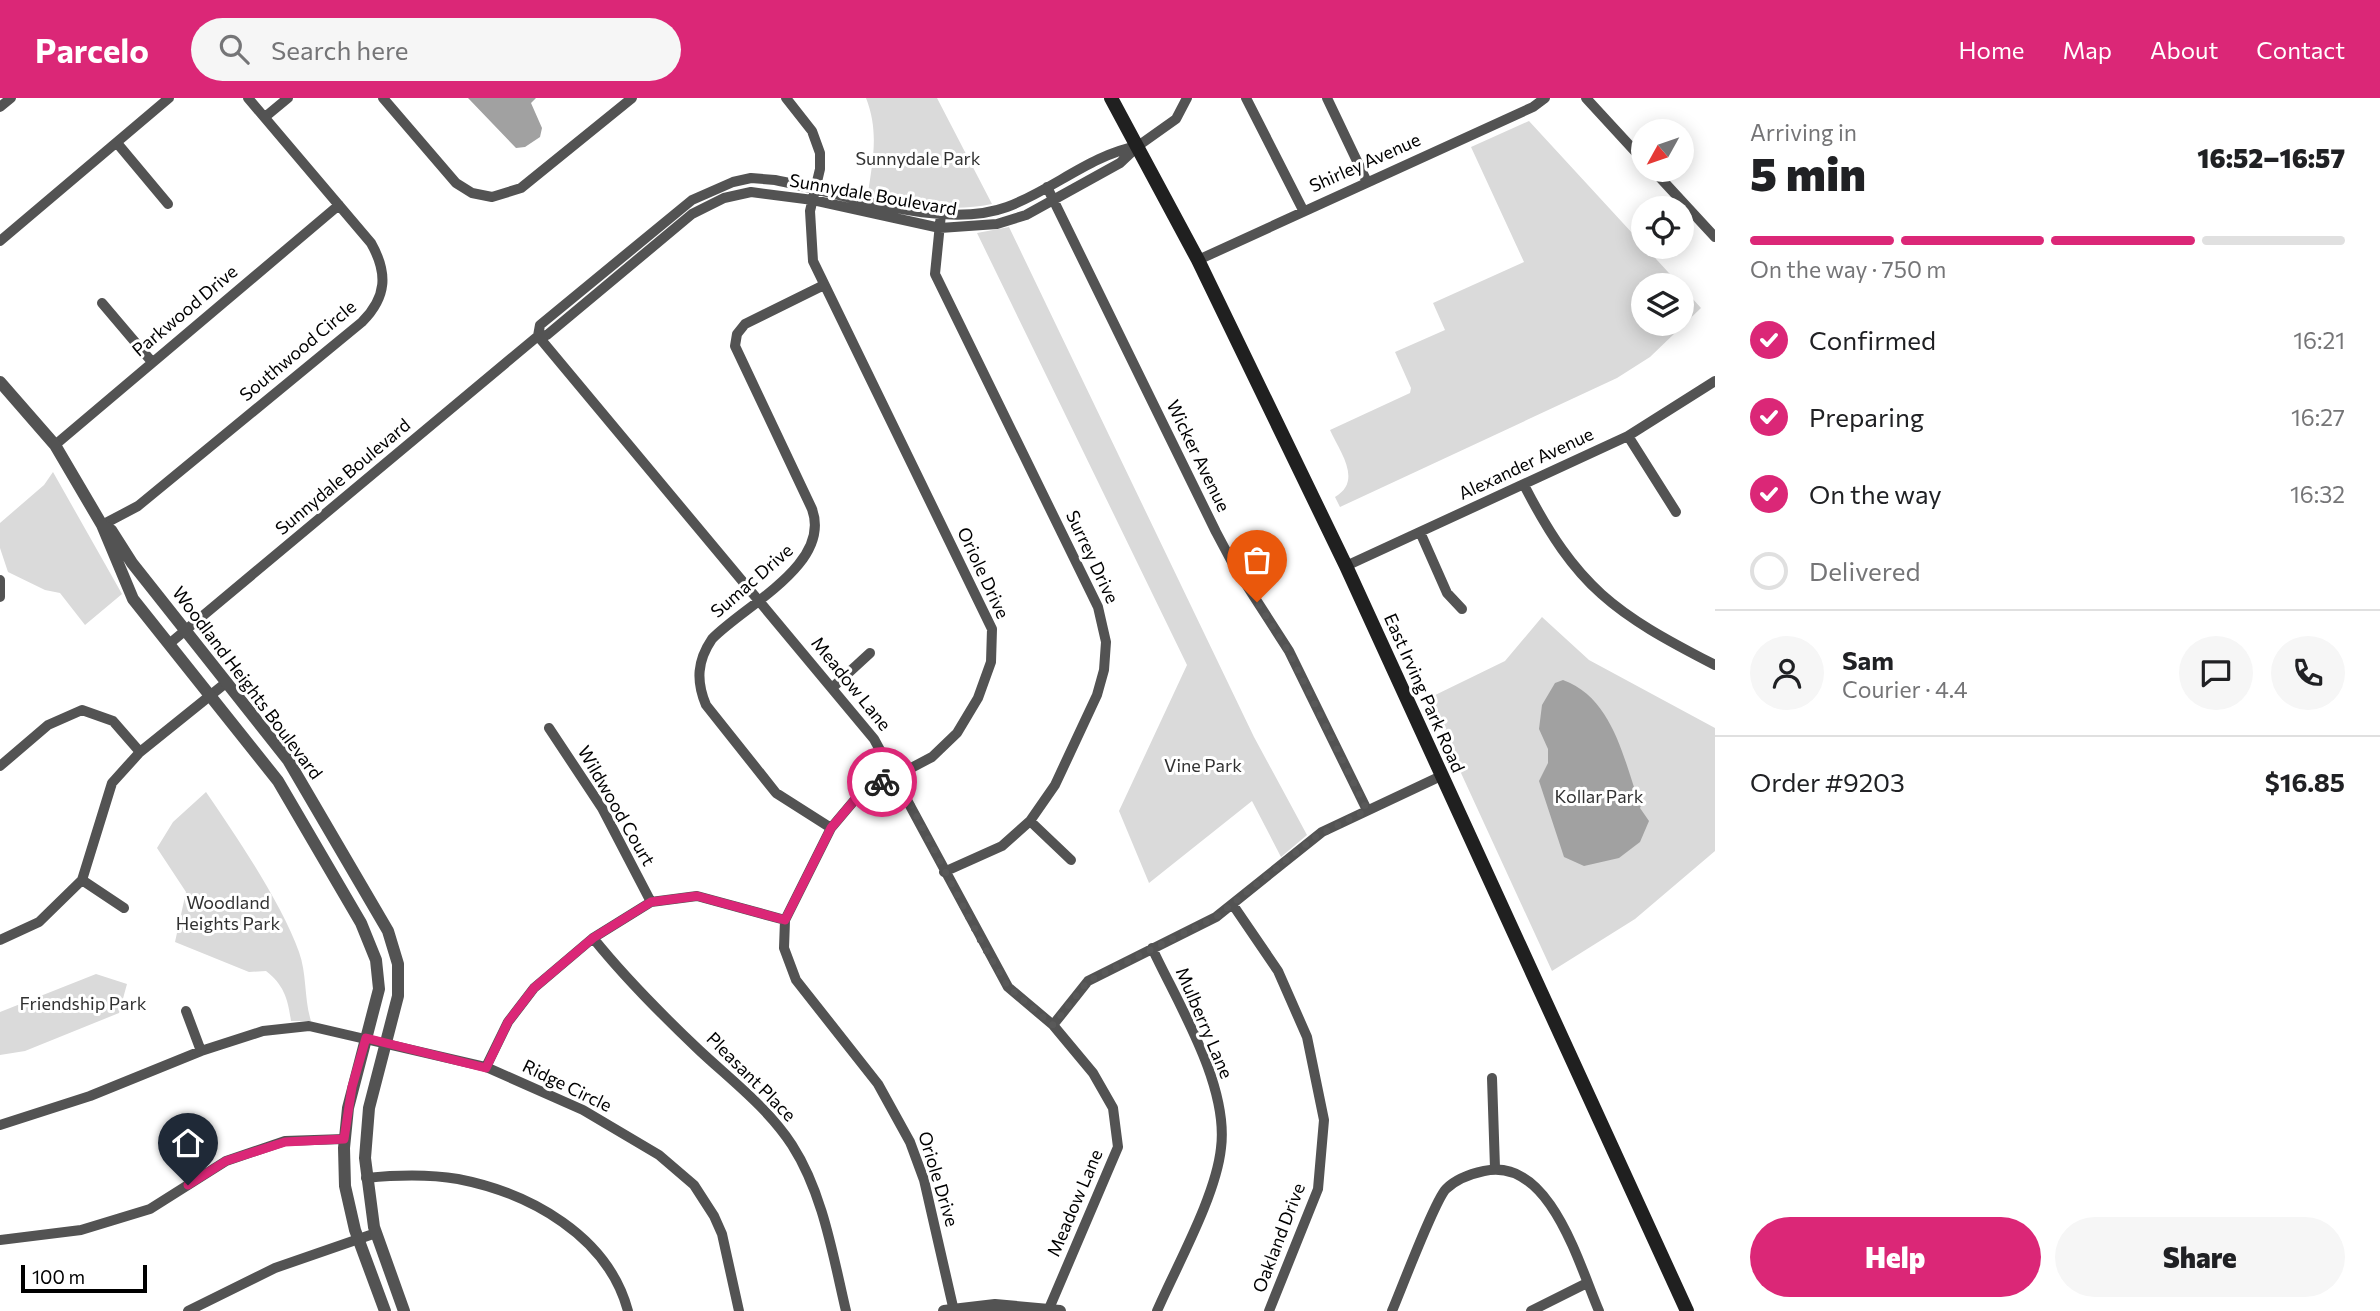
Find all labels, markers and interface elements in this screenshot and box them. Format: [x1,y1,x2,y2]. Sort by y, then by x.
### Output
search box [191,18,681,81]
text: Parcelo [35,29,149,70]
icon: search [215,30,253,68]
text: Search here [271,34,409,65]
text: Home [1959,35,2025,64]
text: Map [2063,35,2112,64]
text: About [2150,35,2218,64]
text: Contact [2256,35,2345,64]
text: Arriving in [1750,118,1857,146]
north arrow [1631,119,1694,182]
map controls [1631,119,1694,336]
street label: Shirley Avenue [1306,128,1424,196]
text: 16:52–16:57 [2197,142,2345,173]
text: 5 min [1750,144,1866,200]
park label: Sunnydale Park [855,147,981,169]
street label: Sunnydale Boulevard [788,168,959,220]
button: locate [1631,196,1694,259]
text: On the way · 750 m [1750,255,1946,283]
street label: Parkwood Drive [127,260,241,361]
button: layers [1631,273,1694,336]
street label: Southwood Circle [235,295,360,405]
icon: check [1750,321,1788,359]
text: Confirmed [1809,324,1936,355]
text: 16:21 [2293,326,2345,354]
street label: Wicker Avenue [1162,396,1235,515]
icon: check [1750,398,1788,436]
text: Preparing [1809,401,1924,432]
text: 16:27 [2291,403,2345,431]
street label: Sunnydale Boulevard [270,413,414,539]
street label: Alexander Avenue [1455,422,1597,504]
icon: check [1750,475,1788,513]
text: On the way [1809,478,1942,509]
text: 16:32 [2290,480,2345,508]
street label: Surrey Drive [1062,507,1124,607]
street label: Oriole Drive [953,523,1015,622]
pin [1227,530,1287,602]
street label: Sumac Drive [706,539,797,622]
icon: bag [1238,541,1276,579]
text: Delivered [1809,555,1920,586]
street label: Woodland Heights Boulevard [168,582,328,783]
street label: East Irving Park Road [1380,610,1470,776]
street label: Meadow Lane [807,632,896,735]
button: person [1750,636,1824,710]
button: chat [2179,636,2253,710]
button: phone [2271,636,2345,710]
text: Sam [1842,644,1894,675]
text: Courier · 4.4 [1842,675,1968,703]
street label: Wildwood Court [574,741,660,870]
courier [847,747,917,817]
park label: Vine Park [1164,754,1242,776]
icon: bike [863,763,901,801]
text: Order #9203 [1750,766,1905,797]
text: $16.85 [2265,766,2345,797]
park label: Kollar Park [1554,785,1644,807]
park label: Woodland Heights Park [176,891,280,934]
street label: Mulberry Lane [1172,964,1238,1082]
park label: Friendship Park [20,992,147,1014]
street label: Pleasant Place [702,1027,801,1126]
street label: Ridge Circle [519,1054,616,1116]
pin [158,1113,218,1185]
icon: home [169,1124,207,1162]
street label: Oriole Drive [914,1128,964,1229]
street label: Meadow Lane [1042,1146,1107,1260]
street label: Oakland Drive [1247,1180,1309,1296]
button: Help [1750,1217,2041,1297]
button: Share [2055,1217,2345,1297]
scale bar [21,1262,147,1294]
text: 100 m [32,1265,85,1288]

